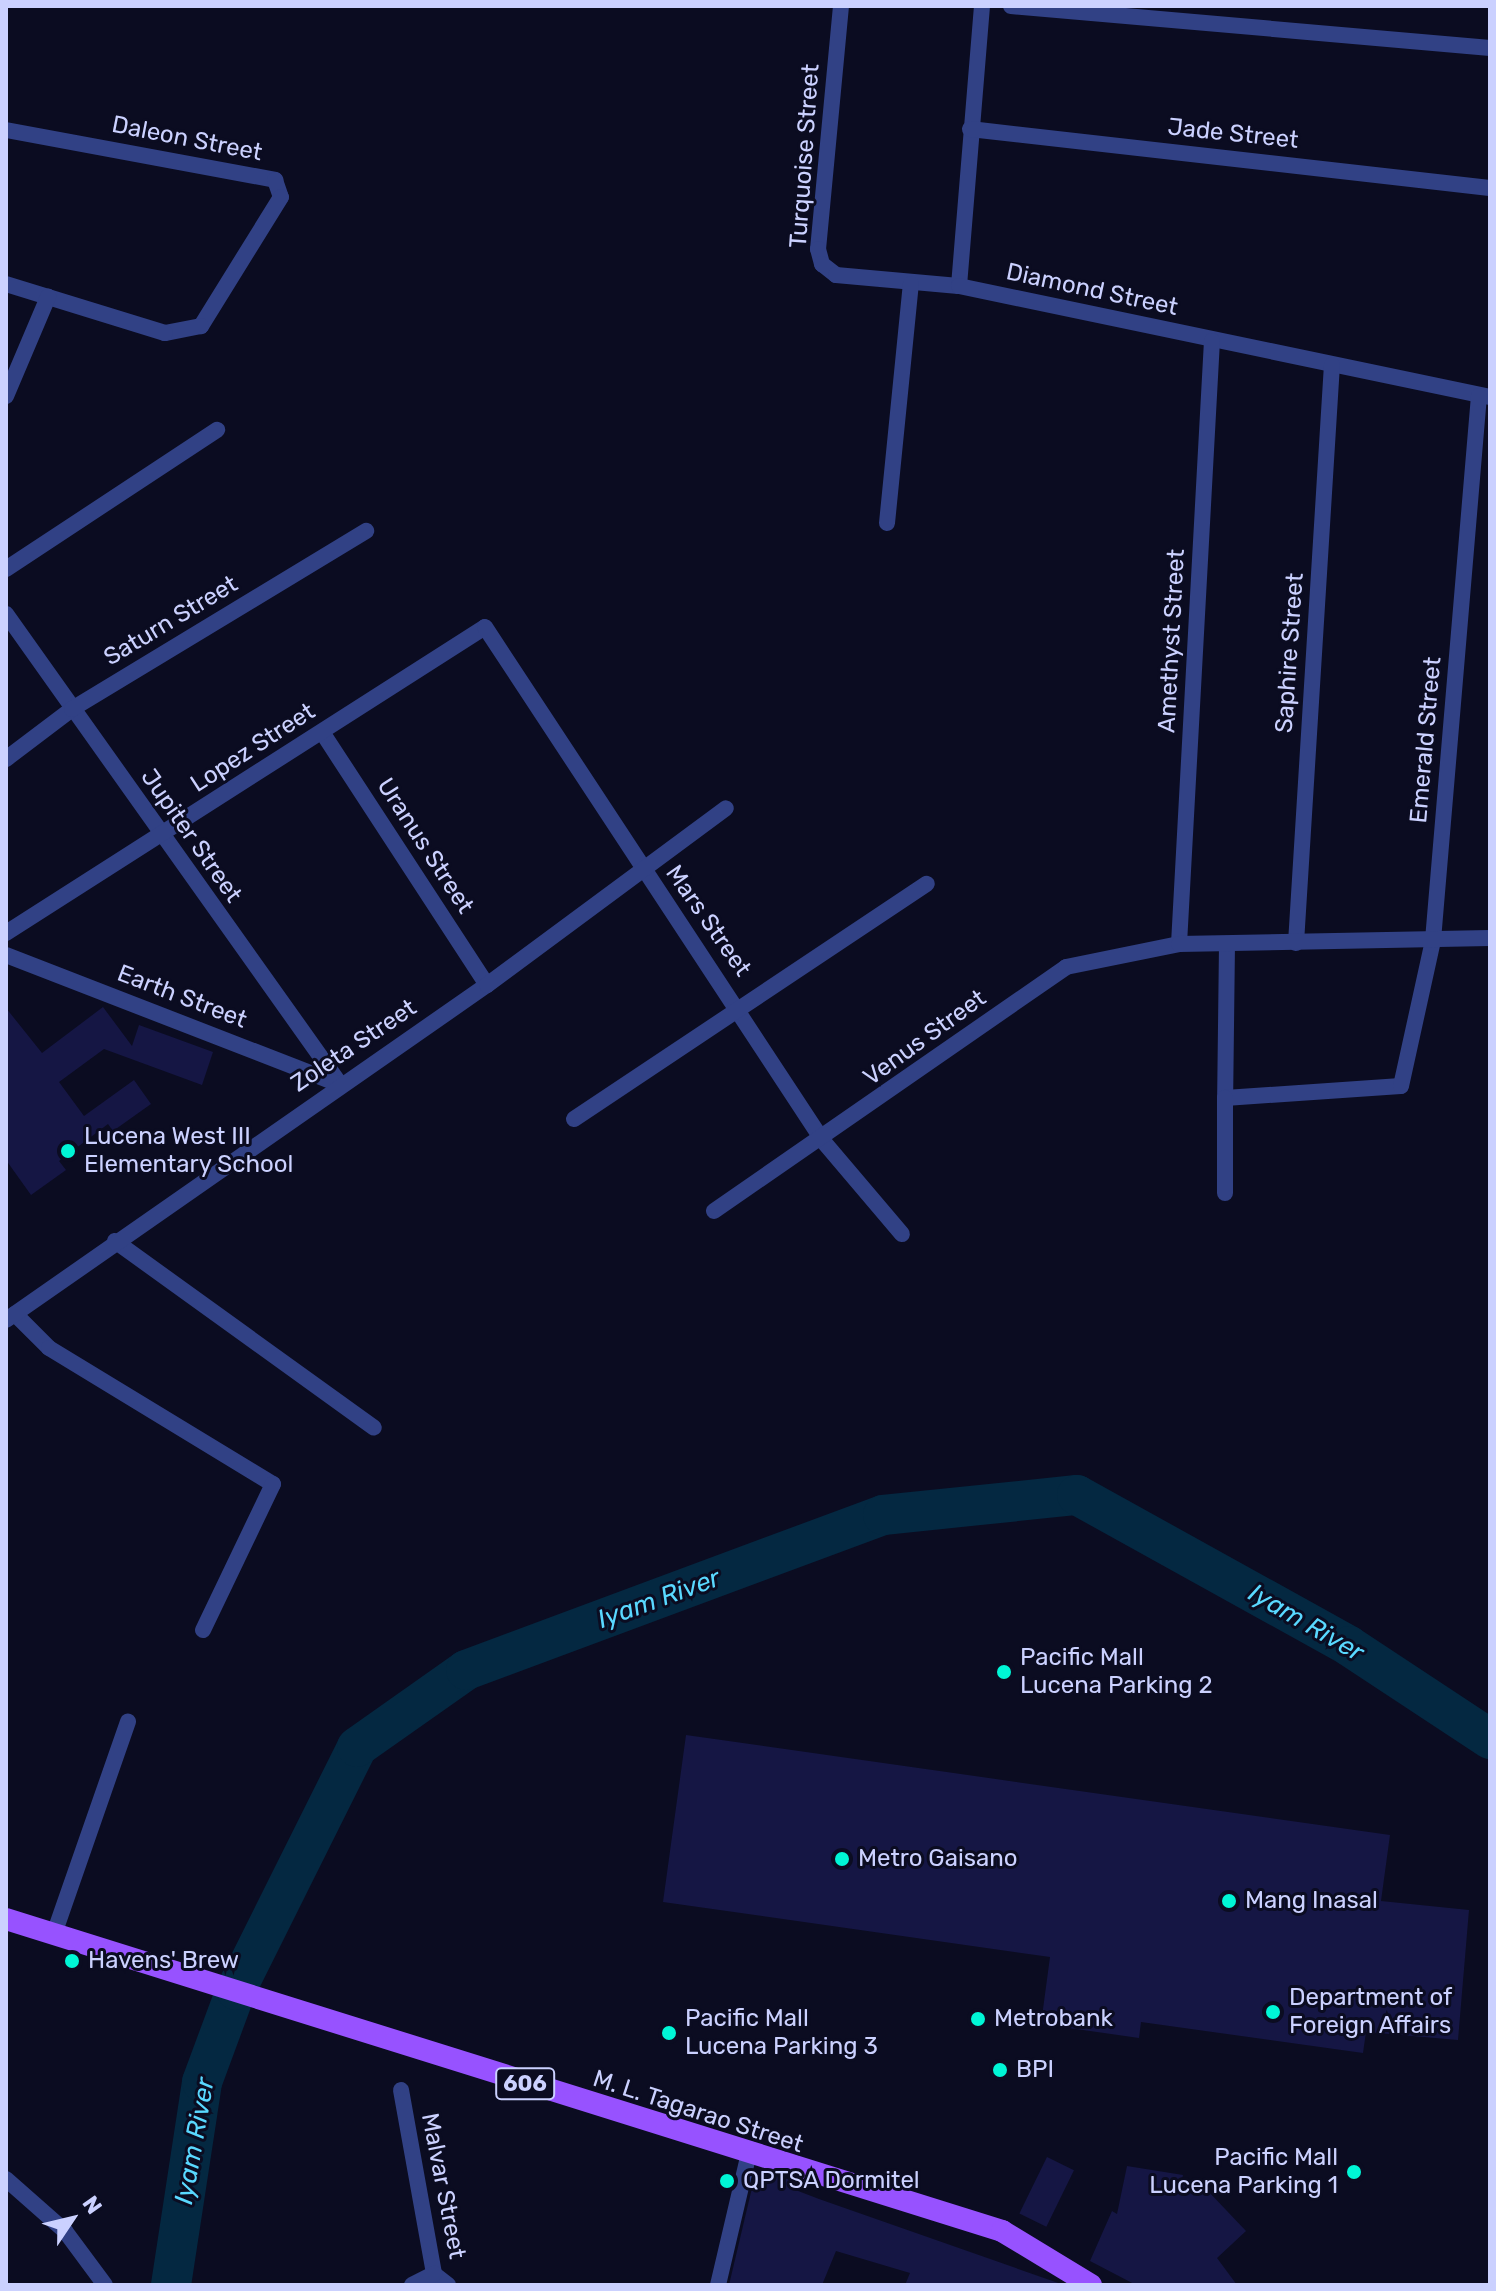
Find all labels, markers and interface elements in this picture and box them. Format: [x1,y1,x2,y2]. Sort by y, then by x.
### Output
street label: Turquoise Street [784,63,826,249]
street label: Daleon Street [109,110,265,168]
street label: Jade Street [1166,113,1300,155]
street label: Diamond Street [1004,258,1180,322]
street label: Amethyst Street [1153,548,1191,734]
street label: Saturn Street [99,570,243,672]
street label: Saphire Street [1270,572,1310,734]
street label: Emerald Street [1404,656,1448,824]
street label: Lopez Street [186,697,320,799]
street label: Jupiter Street [134,763,248,909]
street label: Uranus Street [371,773,479,919]
street label: Mars Street [659,860,757,982]
street label: Earth Street [113,959,251,1035]
street label: Venus Street [858,984,992,1092]
street label: Zoleta Street [286,994,422,1098]
place label: Lucena West III Elementary School [84,1123,294,1179]
marker: Lucena West III Elementary School [59,1142,77,1160]
water label: Iyam River [593,1562,725,1636]
water label: Iyam River [1243,1577,1369,1669]
place label: Pacific Mall Lucena Parking 2 [1020,1644,1213,1700]
marker: Pacific Mall Lucena Parking 2 [995,1663,1013,1681]
place label: Metro Gaisano [858,1845,1018,1873]
marker: Metro Gaisano [833,1850,851,1868]
place label: Mang Inasal [1245,1887,1378,1915]
marker: Mang Inasal [1220,1892,1238,1910]
place label: Havens' Brew [88,1947,239,1975]
marker: Havens' Brew [63,1952,81,1970]
place label: Department of Foreign Affairs [1289,1984,1452,2040]
marker: Department of Foreign Affairs [1264,2003,1282,2021]
place label: Pacific Mall Lucena Parking 3 [685,2005,878,2061]
place label: Metrobank [994,2005,1113,2033]
marker: Metrobank [969,2010,987,2028]
marker: Pacific Mall Lucena Parking 3 [660,2024,678,2042]
place label: BPI [1016,2056,1054,2084]
marker: BPI [991,2061,1009,2079]
street label: M. L. Tagarao Street [589,2064,807,2160]
road number: 606 [495,2066,555,2102]
water label: Iyam River [169,2075,221,2207]
street label: Malvar Street [415,2110,471,2262]
place label: Pacific Mall Lucena Parking 1 [1149,2144,1338,2200]
marker: Pacific Mall Lucena Parking 1 [1345,2163,1363,2181]
place label: QPTSA Dormitel [743,2167,920,2195]
marker: QPTSA Dormitel [718,2172,736,2190]
north arrow [32,2179,112,2259]
text: N [76,2191,108,2219]

